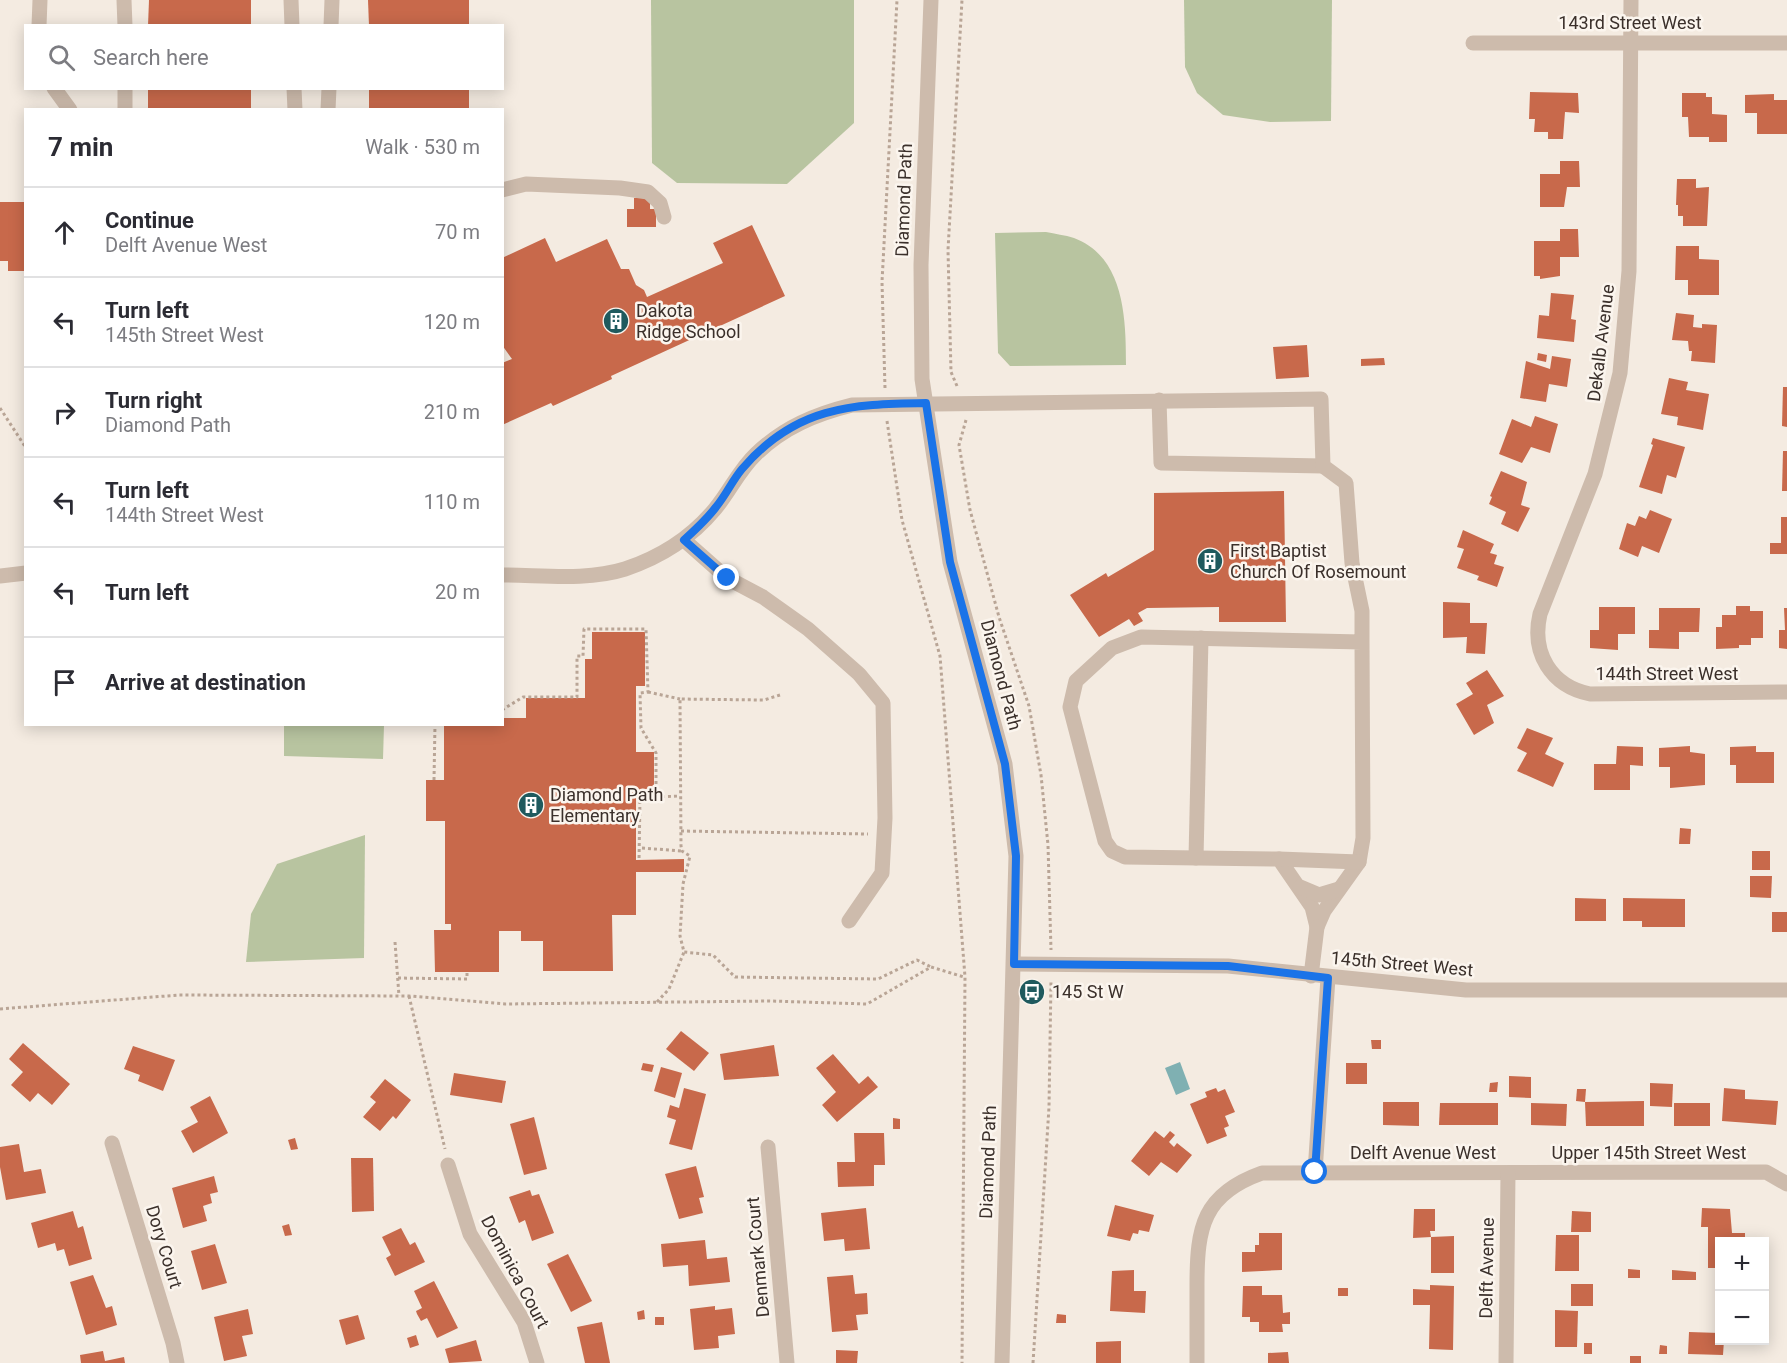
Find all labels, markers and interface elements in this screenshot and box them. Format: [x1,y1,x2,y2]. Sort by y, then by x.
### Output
street label: 143rd Street West [1558,12,1702,33]
search box [24,24,504,90]
icon: search [45,41,78,74]
text: Search here [93,45,209,70]
text: 7 min [48,132,113,162]
text: Walk · 530 m [365,135,480,159]
street label: Diamond Path [891,143,916,257]
text: Continue [105,208,194,233]
icon: ahead [48,216,81,249]
text: 70 m [435,220,480,244]
text: Delft Avenue West [105,233,267,257]
street label: Dekalb Avenue [1583,283,1618,403]
text: Turn left [105,298,189,323]
place label: Dakota Ridge School [636,300,741,342]
icon: left [48,306,81,339]
building icon: Dakota Ridge School [601,306,631,336]
text: 120 m [424,310,480,334]
text: 145th Street West [105,323,264,347]
text: Turn right [105,388,202,413]
icon: right [48,396,81,429]
text: 210 m [424,400,480,424]
text: Diamond Path [105,413,231,437]
text: Turn left [105,478,189,503]
icon: left [48,486,81,519]
text: 110 m [424,490,480,514]
text: 144th Street West [105,503,264,527]
place label: First Baptist Church Of Rosemount [1230,540,1406,582]
building icon: First Baptist Church Of Rosemount [1195,546,1225,576]
route end [713,564,739,590]
icon: left [48,576,81,609]
text: Turn left [105,580,189,605]
text: 20 m [435,580,480,604]
street label: Diamond Path [977,617,1026,732]
street label: 144th Street West [1596,663,1739,684]
icon: arrive [48,666,81,699]
text: Arrive at destination [105,670,306,695]
place label: Diamond Path Elementary [550,784,663,826]
building icon: Diamond Path Elementary [516,790,546,820]
street label: 145th Street West [1330,947,1474,980]
bus stop icon: 145 St W [1017,977,1047,1007]
place label: 145 St W [1052,981,1124,1002]
street label: Diamond Path [975,1105,1000,1219]
street label: Delft Avenue West [1350,1142,1496,1163]
street label: Upper 145th Street West [1552,1142,1747,1163]
route start [1301,1158,1327,1184]
street label: Denmark Court [742,1196,773,1318]
street label: Dory Court [142,1203,187,1291]
street label: Dominica Court [477,1212,554,1332]
street label: Delft Avenue [1475,1217,1498,1319]
map controls [1715,1237,1769,1345]
button: + [1715,1237,1769,1291]
button: − [1715,1291,1769,1345]

